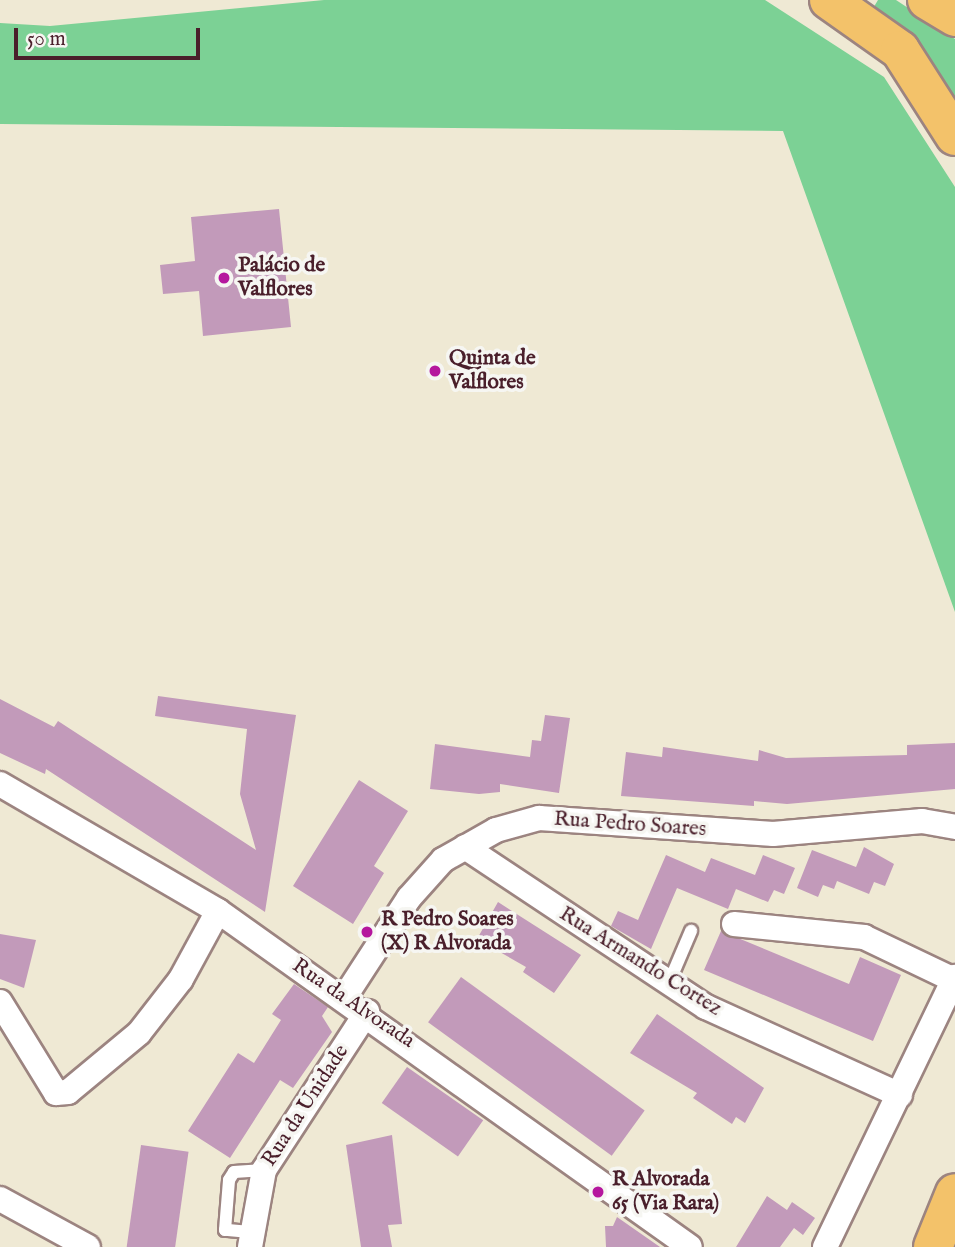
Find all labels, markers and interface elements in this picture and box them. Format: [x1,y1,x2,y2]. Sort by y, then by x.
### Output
scale bar [18,14,203,58]
text: 50 m [27,26,66,53]
place label: Palácio de Valflores [238,253,325,303]
marker: Palácio de Valflores [216,270,232,286]
place label: Quinta de Valflores [449,346,536,396]
marker: Quinta de Valflores [427,363,443,379]
street label: Rua Pedro Soares [553,807,707,843]
street label: Rua Armando Cortez [554,902,726,1022]
place label: R Pedro Soares (X) R Alvorada [381,907,514,957]
marker: R Pedro Soares (X) R Alvorada [359,924,375,940]
street label: Rua da Alvorada [287,954,419,1054]
street label: Rua da Unidade [257,1040,355,1172]
place label: R Alvorada 65 (Via Rara) [612,1167,719,1217]
marker: R Alvorada 65 (Via Rara) [590,1184,606,1200]

